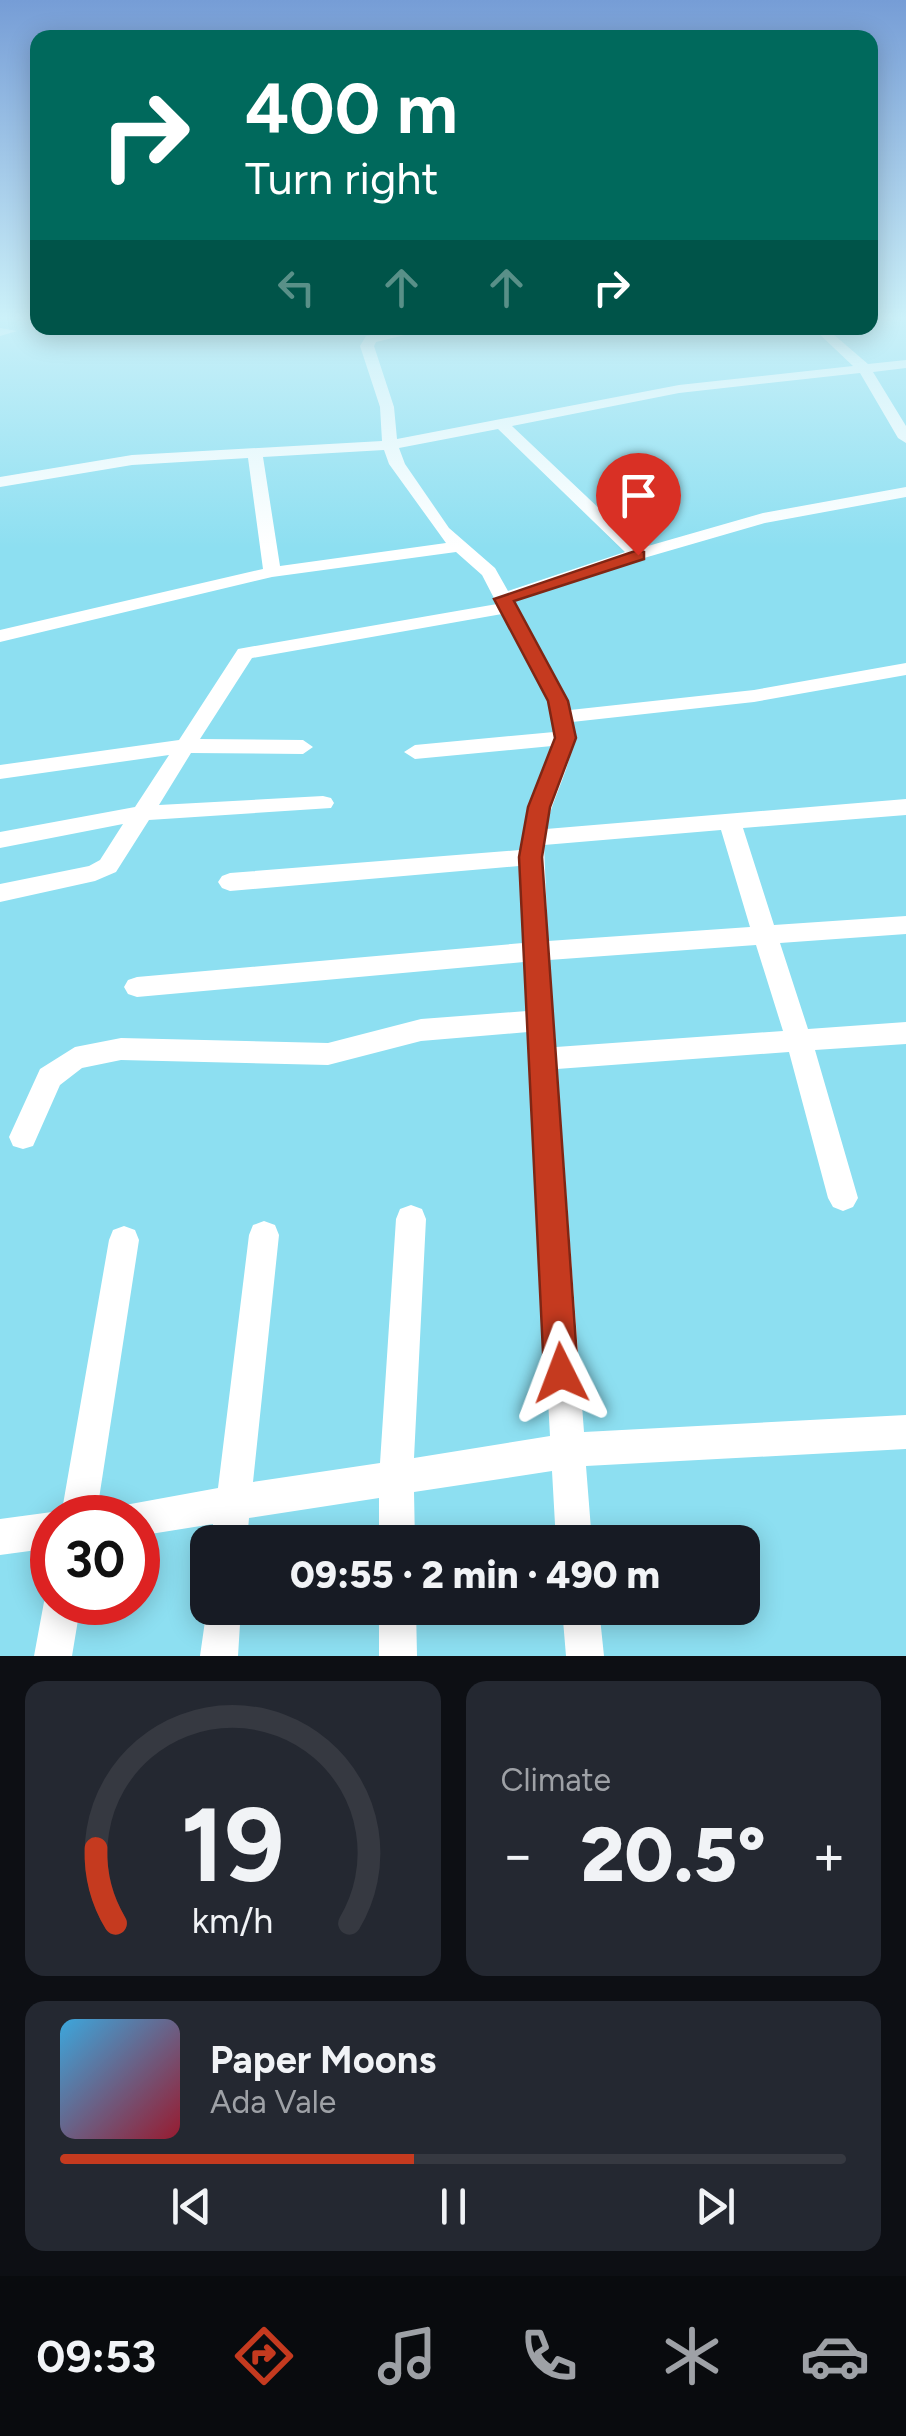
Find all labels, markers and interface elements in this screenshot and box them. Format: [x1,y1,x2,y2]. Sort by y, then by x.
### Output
text: 400 m [245,66,458,151]
icon: right [80,70,210,200]
text: Turn right [245,151,438,205]
icon: left [269,260,324,315]
icon: ahead [374,260,429,315]
icon: ahead [479,260,534,315]
icon: right [584,260,639,315]
pin [596,453,681,556]
icon: arrive [611,468,666,523]
position arrow [509,1321,613,1425]
speed limit sign: 30 [30,1495,160,1625]
text: 09:55 · 2 min · 490 m [290,1552,660,1598]
text: Climate [501,1761,611,1799]
text: 19 [181,1782,285,1907]
text: 20.5° [580,1810,766,1900]
text: − [501,1822,535,1888]
text: + [812,1822,846,1888]
text: km/h [192,1899,274,1942]
text: Paper Moons [210,2037,436,2083]
text: Ada Vale [210,2083,336,2121]
icon: previous [164,2179,219,2234]
icon: pause [426,2179,481,2234]
icon: next [688,2179,743,2234]
icon: directions [229,2321,299,2391]
icon: music [372,2321,442,2391]
icon: phone [514,2321,584,2391]
icon: climate [657,2321,727,2391]
icon: car [800,2321,870,2391]
text: 09:53 [36,2329,156,2383]

